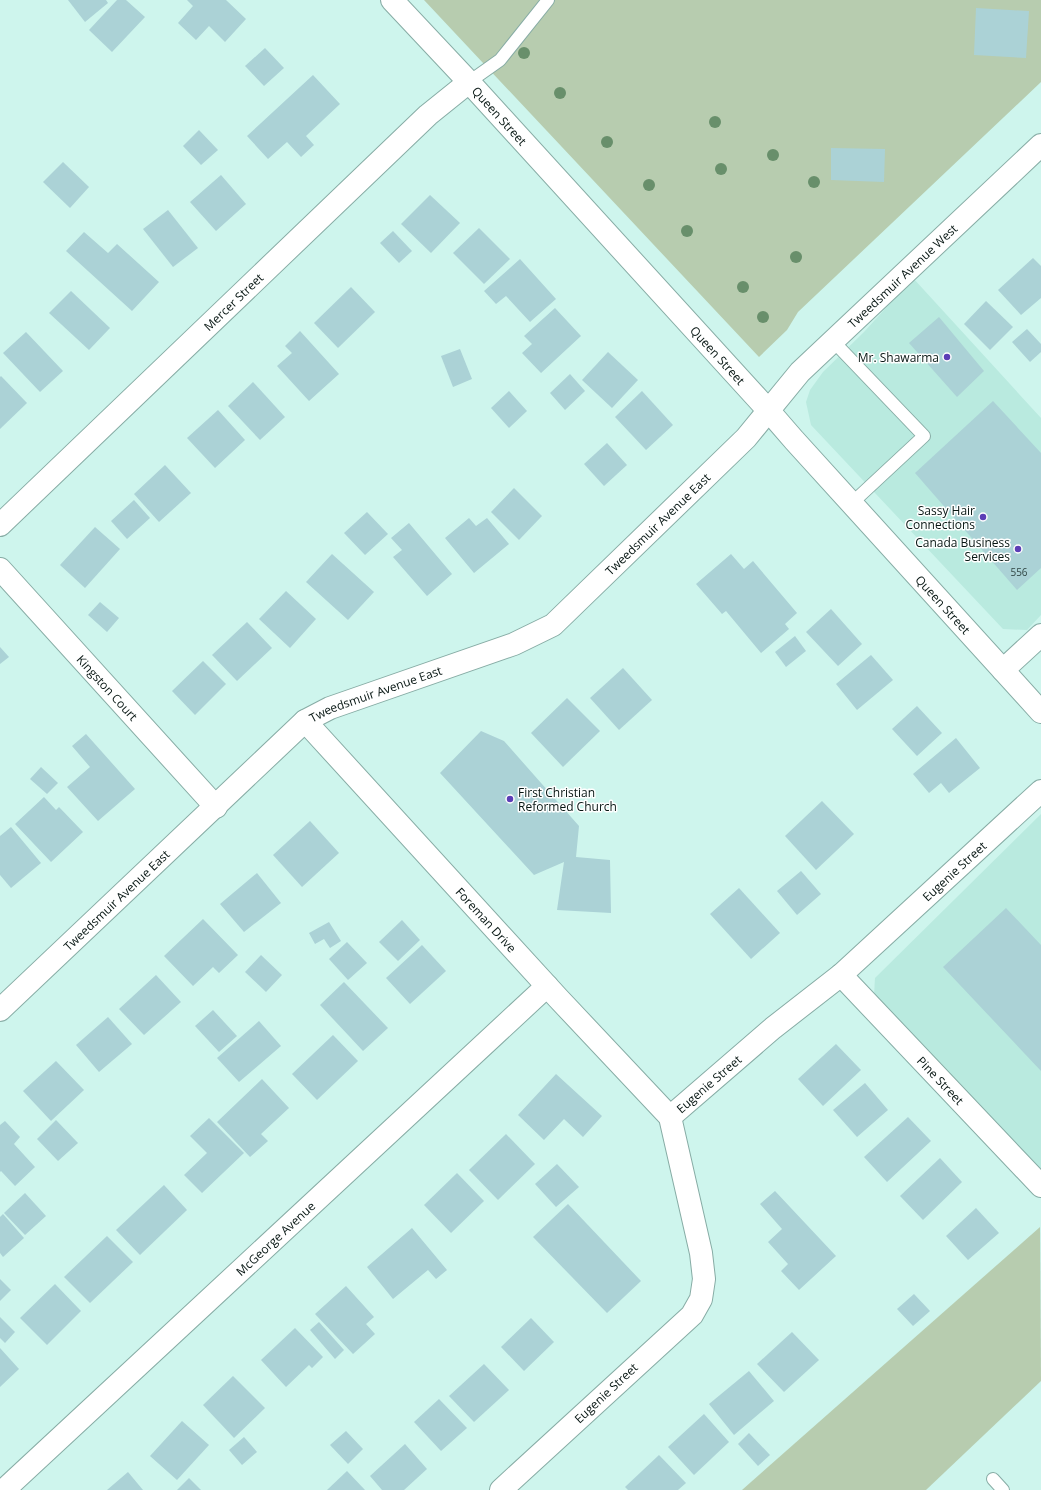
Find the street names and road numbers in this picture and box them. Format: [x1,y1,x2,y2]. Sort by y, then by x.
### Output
street label: Queen Street [468,82,531,149]
street label: Tweedsmuir Avenue West [844,220,961,332]
street label: Mercer Street [200,269,267,334]
street label: Queen Street [687,322,749,388]
street label: Tweedsmuir Avenue East [601,469,714,579]
street label: Queen Street [912,571,974,638]
street label: Kingston Court [73,651,142,724]
street label: Tweedsmuir Avenue East [306,661,444,726]
street label: Eugenie Street [918,837,990,905]
street label: Tweedsmuir Avenue East [59,846,173,954]
street label: Foreman Drive [452,883,521,956]
street label: Eugenie Street [672,1051,745,1117]
street label: Pine Street [914,1052,968,1108]
street label: McGeorge Avenue [232,1197,319,1279]
street label: Eugenie Street [571,1359,641,1427]

